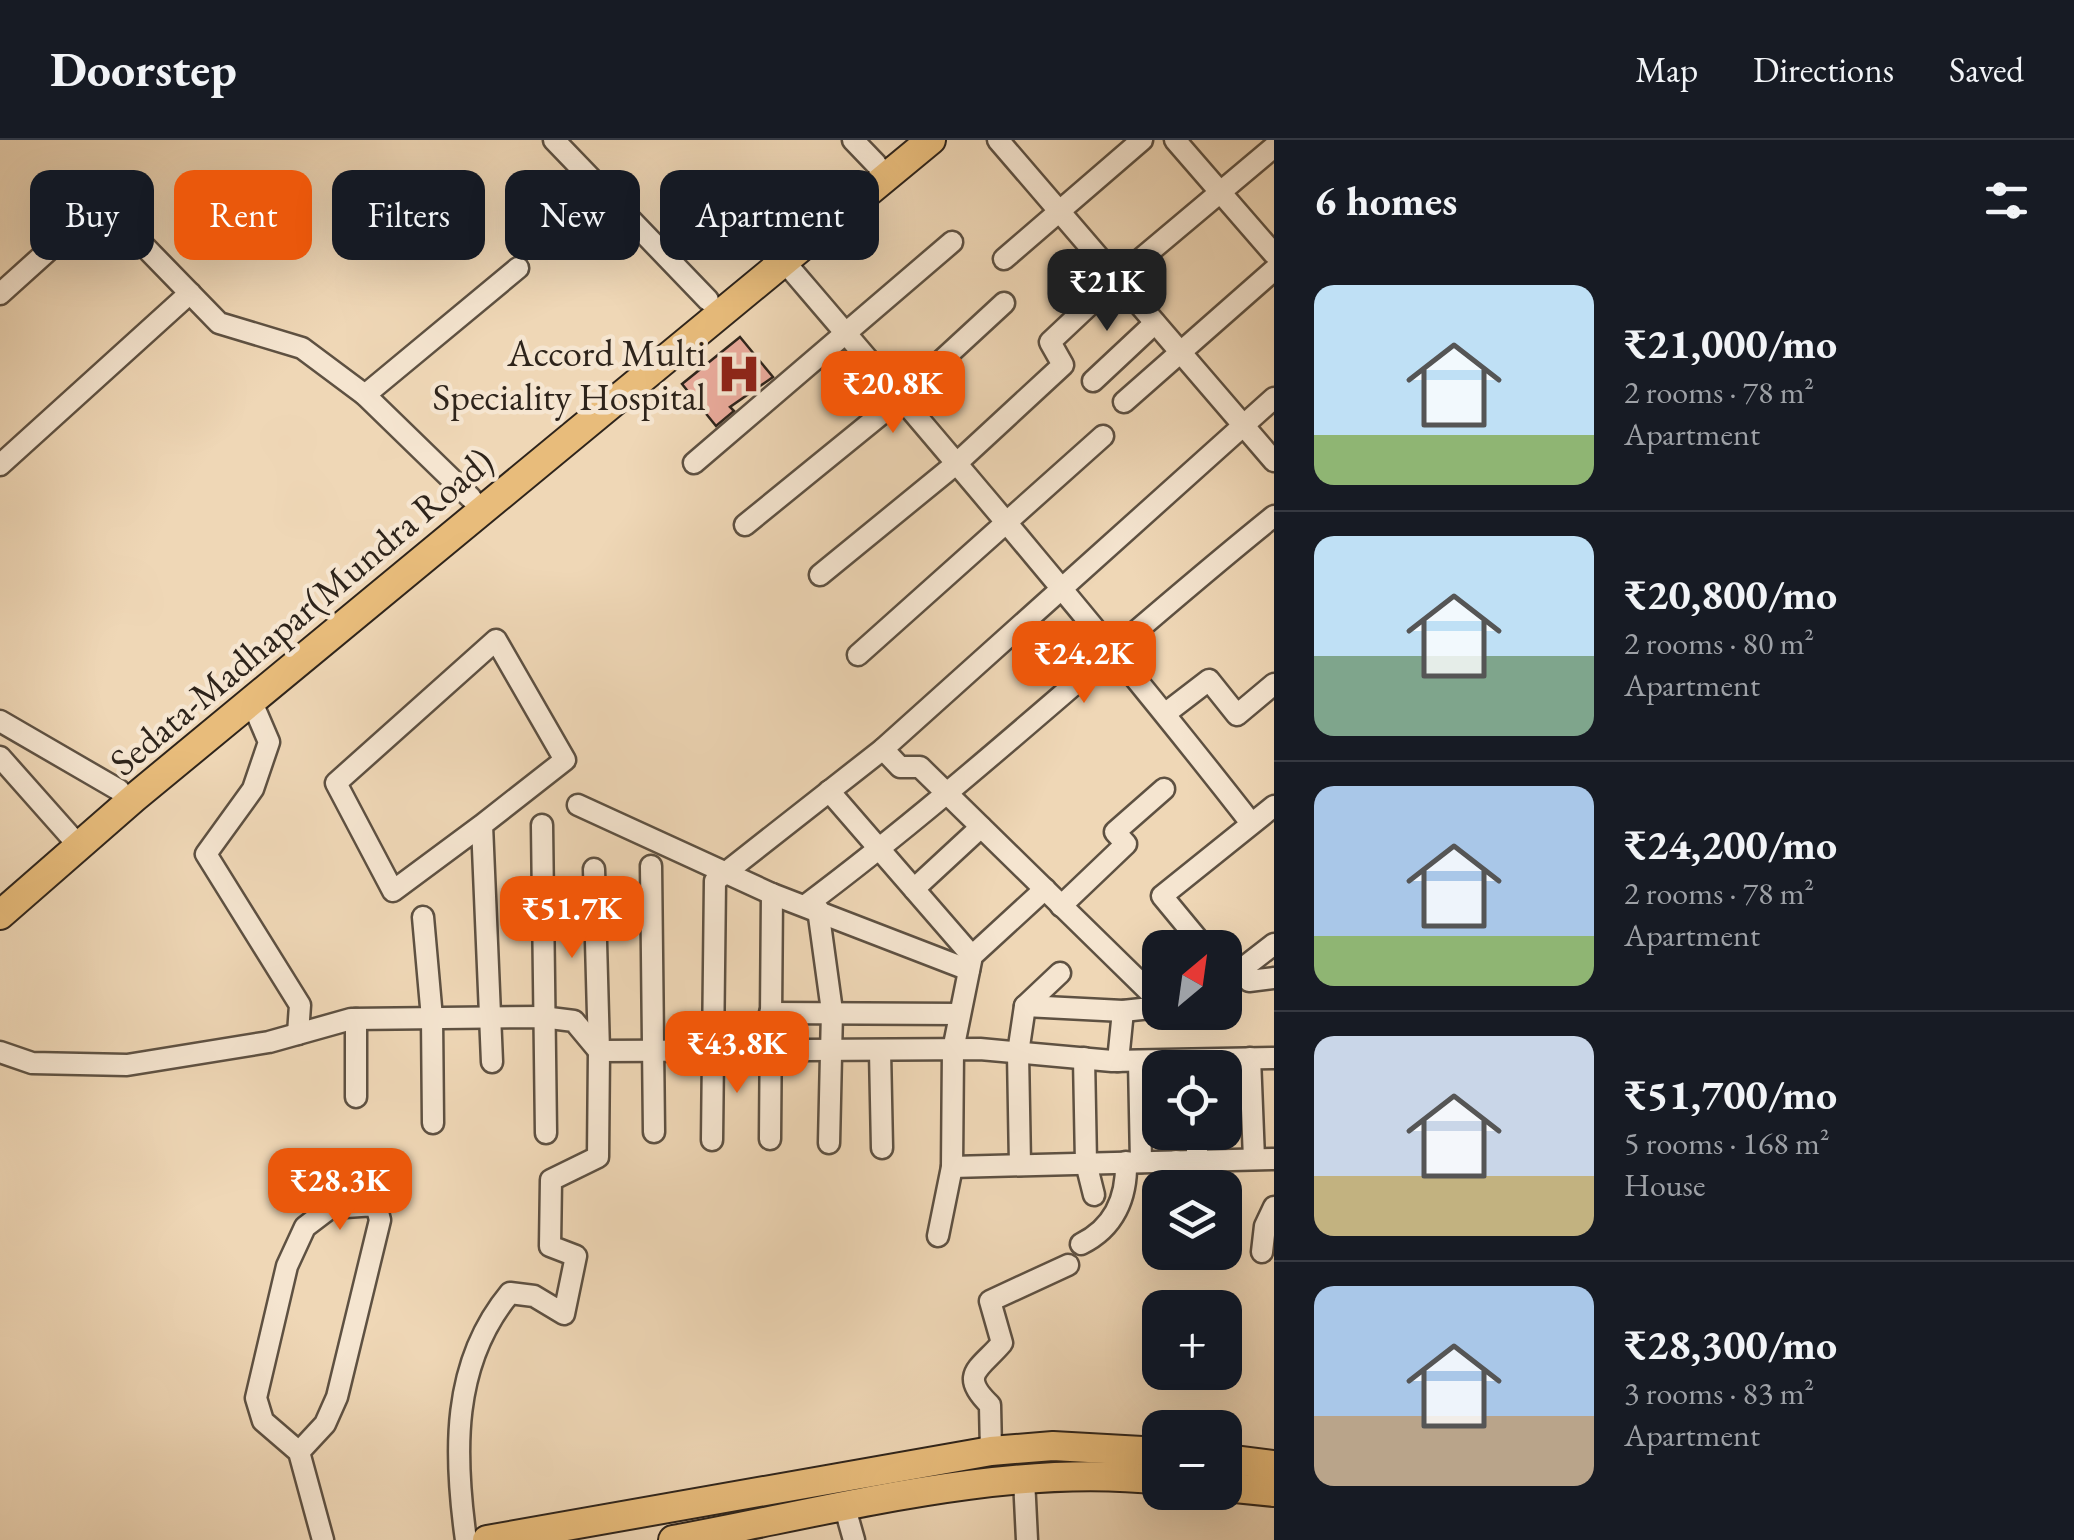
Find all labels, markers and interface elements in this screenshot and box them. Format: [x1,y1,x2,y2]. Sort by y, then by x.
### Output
text: Doorstep [50,38,237,100]
text: Map [1635,47,1698,92]
text: Directions [1753,47,1894,92]
text: Saved [1949,47,2024,92]
chip: Buy [30,170,154,260]
chip: Rent [174,170,312,260]
chip: Filters [332,170,485,260]
chip: New [505,170,640,260]
chip: Apartment [660,170,879,260]
text: 6 homes [1314,173,1457,228]
icon: filters [1979,173,2034,228]
pin: ₹21K [1048,249,1166,334]
text: ₹21K [1069,260,1145,302]
text: ₹21,000/mo [1624,316,1837,371]
icon: home [1394,325,1514,445]
place label: Accord Multi Speciality Hospital [433,328,706,421]
hospital icon: Accord Multi Speciality Hospital [715,350,763,398]
pin: ₹20.8K [812,351,974,436]
text: ₹20.8K [843,362,943,404]
text: 2 rooms · 78 m² [1624,371,1814,413]
text: Apartment [1624,413,1760,455]
street label: Sedata-Madhapar(Mundra Road) [99,436,503,786]
text: ₹20,800/mo [1624,567,1837,622]
icon: home [1394,576,1514,696]
pin: ₹24.2K [1003,621,1165,706]
text: 2 rooms · 80 m² [1624,622,1814,664]
text: ₹24.2K [1034,632,1134,674]
text: Apartment [1624,664,1760,706]
text: ₹24,200/mo [1624,817,1837,872]
icon: home [1394,826,1514,946]
text: 2 rooms · 78 m² [1624,872,1814,914]
pin: ₹51.7K [491,876,653,961]
text: ₹51.7K [522,887,622,929]
text: Apartment [1624,914,1760,956]
north arrow [1142,930,1242,1030]
map controls [1142,930,1242,1510]
pin: ₹43.8K [656,1011,818,1096]
text: ₹43.8K [687,1022,787,1064]
button: locate [1142,1050,1242,1150]
text: ₹51,700/mo [1624,1067,1837,1122]
icon: home [1394,1076,1514,1196]
text: 5 rooms · 168 m² [1624,1122,1830,1164]
pin: ₹28.3K [259,1148,421,1233]
text: ₹28.3K [290,1159,390,1201]
text: House [1624,1164,1705,1206]
button: layers [1142,1170,1242,1270]
button: + [1142,1290,1242,1390]
text: ₹28,300/mo [1624,1317,1837,1372]
icon: home [1394,1326,1514,1446]
text: 3 rooms · 83 m² [1624,1372,1814,1414]
button: − [1142,1410,1242,1510]
text: Apartment [1624,1414,1760,1456]

